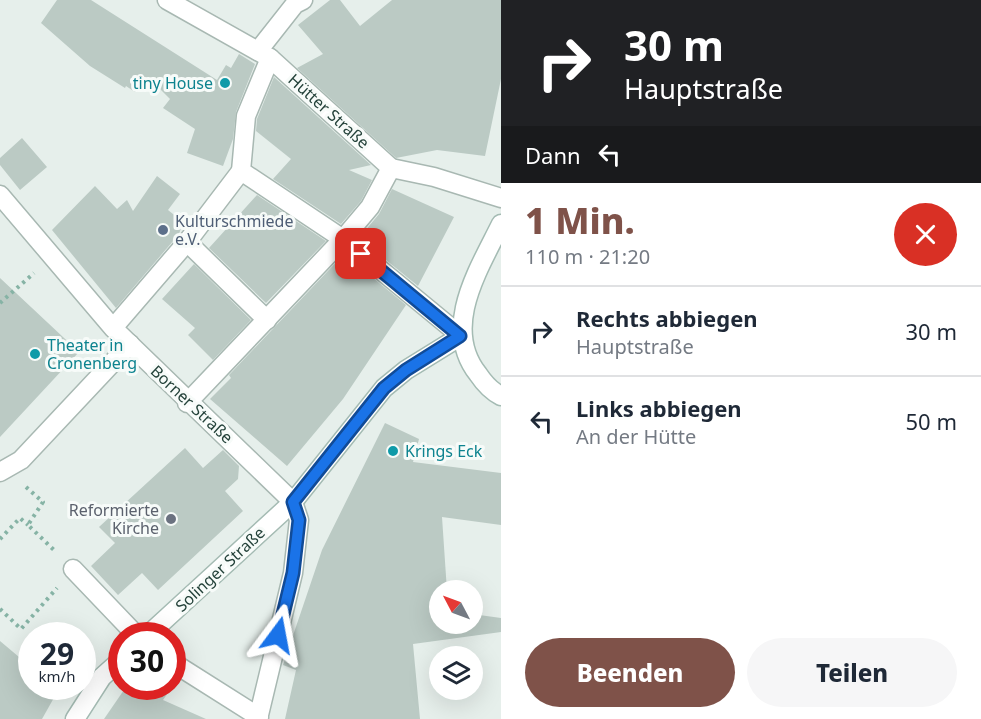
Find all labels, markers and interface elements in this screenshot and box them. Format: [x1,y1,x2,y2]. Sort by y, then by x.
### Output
text: 30 m [624,16,724,73]
icon: right [525,24,603,102]
street label: Hütter Straße [284,69,374,153]
text: Hauptstraße [624,70,783,107]
place label: tiny House [133,72,213,94]
marker: tiny House [218,76,232,90]
icon: left [593,138,626,171]
text: Dann [525,140,581,170]
text: 1 Min. [525,196,635,245]
button: close [894,203,957,266]
place label: Kulturschmiede e.V. [175,210,293,250]
marker: Kulturschmiede e.V. [156,223,170,237]
pin [335,228,386,279]
icon: arrive [344,237,377,270]
text: 110 m · 21:20 [525,243,650,270]
text: Rechts abbiegen [576,303,758,333]
icon: right [525,315,558,348]
text: 30 m [906,316,957,346]
text: Hauptstraße [576,333,694,360]
place label: Theater in Cronenberg [47,334,137,374]
marker: Theater in Cronenberg [28,347,42,361]
street label: Borner Straße [146,360,238,448]
text: Links abbiegen [576,393,742,423]
icon: left [525,405,558,438]
text: 50 m [906,406,957,436]
text: An der Hütte [576,423,696,450]
place label: Krings Eck [405,440,483,462]
marker: Krings Eck [386,444,400,458]
place label: Reformierte Kirche [69,499,159,539]
marker: Reformierte Kirche [164,512,178,526]
street label: Solinger Straße [170,522,270,616]
north arrow [429,580,483,634]
map controls [429,580,483,700]
position arrow [246,603,310,667]
speed limit sign: 30 [108,622,186,700]
text: 29 [40,633,74,674]
button: Beenden [525,638,735,707]
button: Teilen [747,638,957,707]
button: layers [429,646,483,700]
text: km/h [39,666,75,686]

